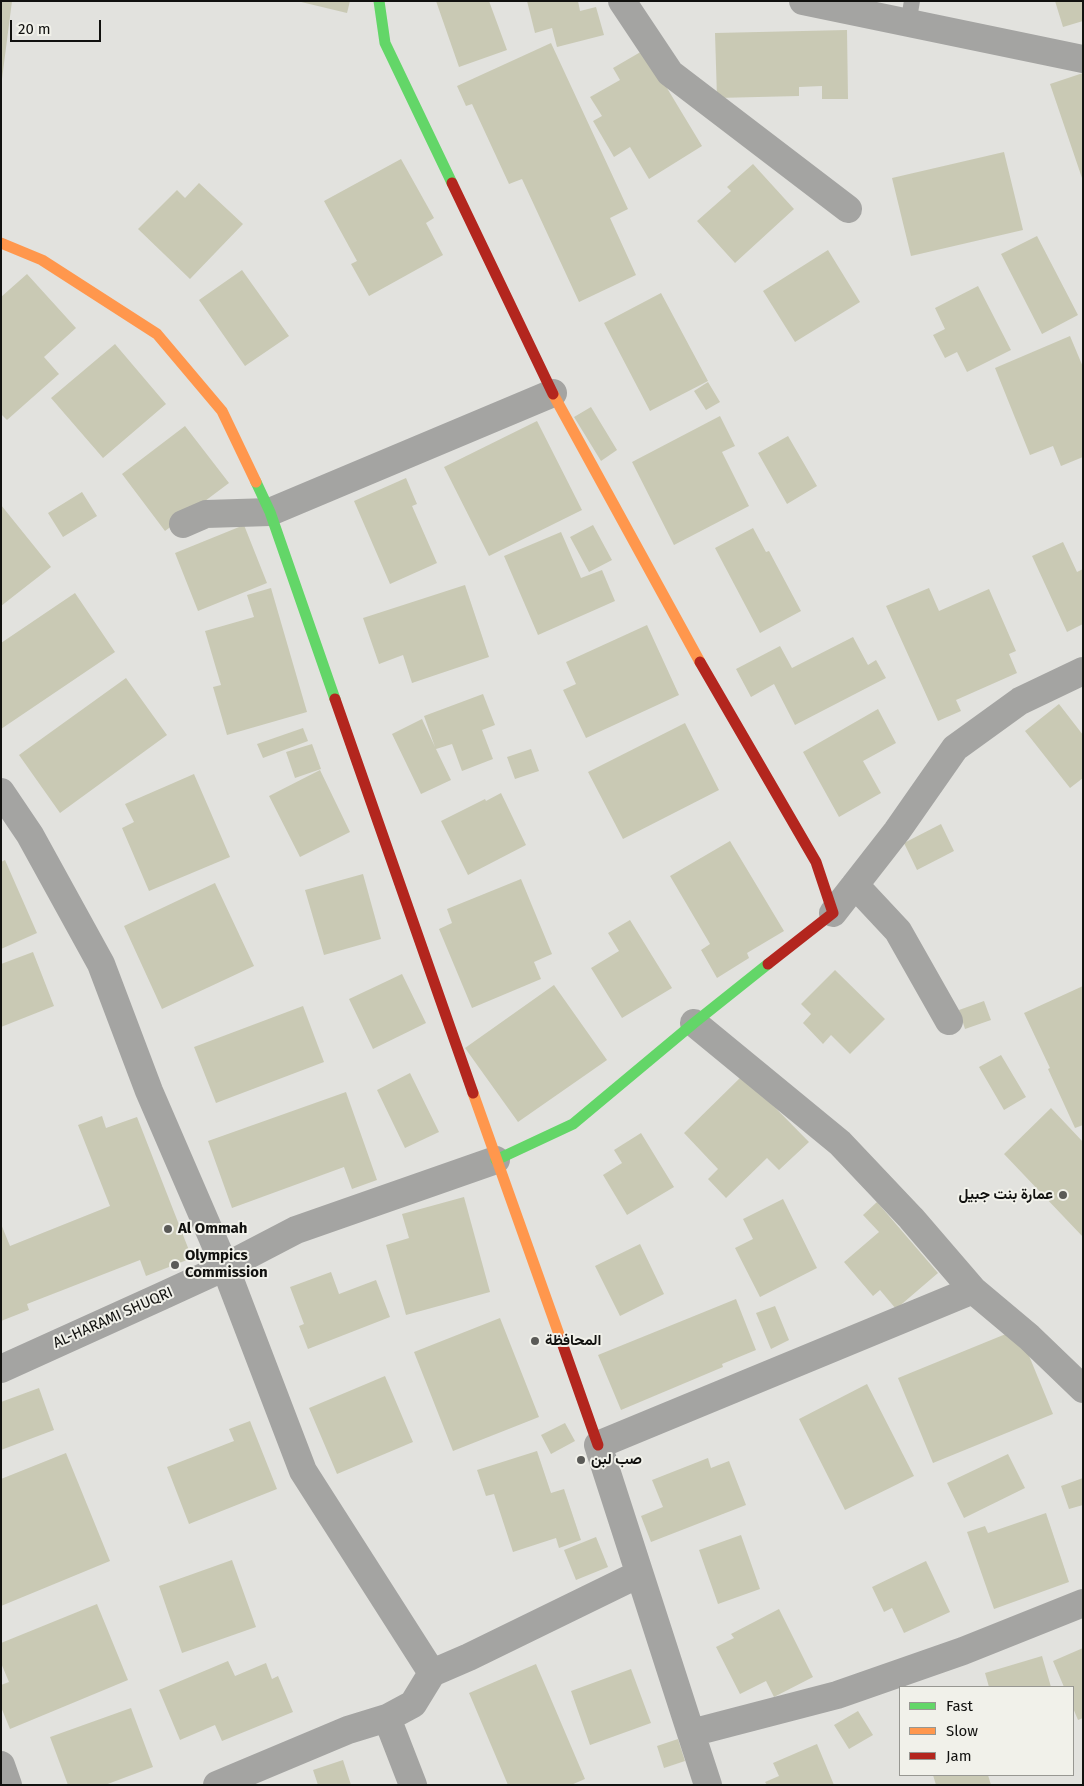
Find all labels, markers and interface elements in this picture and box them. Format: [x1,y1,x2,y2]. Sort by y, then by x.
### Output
scale bar [12,10,104,42]
text: 20 m [18,20,51,38]
place label: عمارة بنت جبيل [958,1186,1053,1204]
marker: عمارة بنت جبيل [1057,1189,1069,1201]
place label: Al Ommah [178,1220,247,1238]
marker: Al Ommah [162,1223,174,1235]
place label: Olympics Commission [185,1247,268,1282]
marker: Olympics Commission [169,1259,181,1271]
street label: AL-HARAMI SHUQRI [50,1283,176,1353]
place label: المحافظة [545,1332,601,1350]
marker: المحافظة [529,1335,541,1347]
place label: صب لبن [591,1451,642,1469]
marker: صب لبن [575,1454,587,1466]
legend [899,1686,1074,1776]
text: Fast [946,1697,973,1715]
text: Slow [946,1722,978,1740]
text: Jam [946,1747,972,1765]

